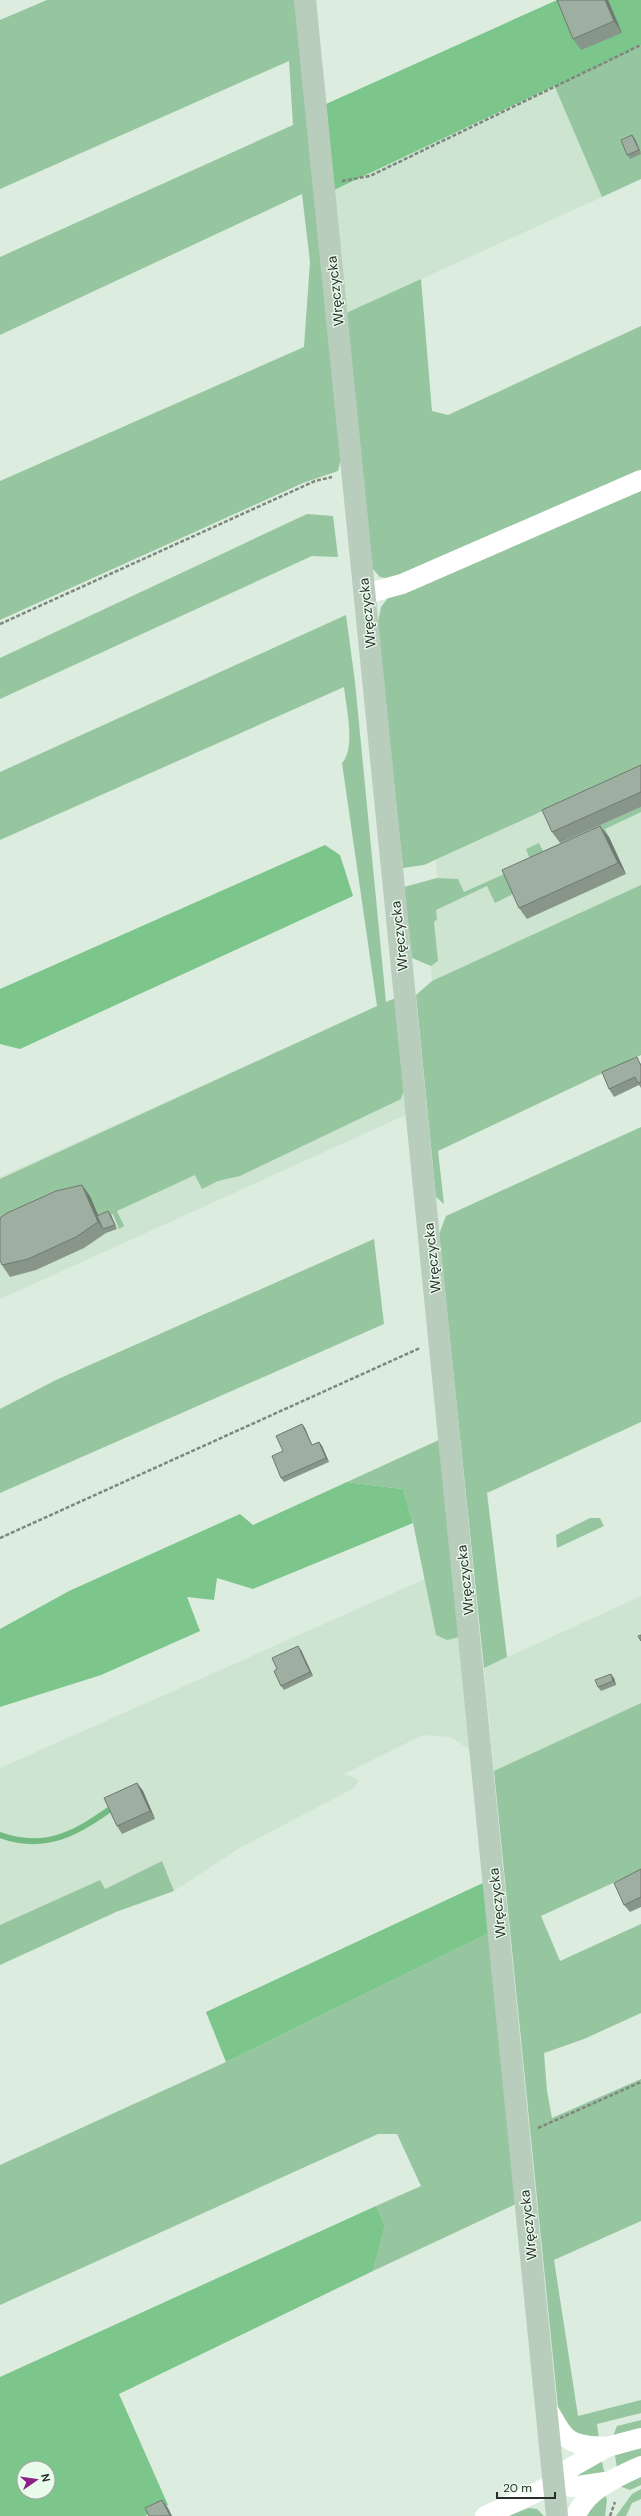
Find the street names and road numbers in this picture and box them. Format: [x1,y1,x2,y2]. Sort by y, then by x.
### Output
street label: Wręczycka [322,255,348,327]
street label: Wręczycka [354,577,380,649]
street label: Wręczycka [386,900,412,972]
street label: Wręczycka [419,1222,445,1294]
street label: Wręczycka [452,1544,478,1616]
street label: Wręczycka [484,1867,510,1939]
street label: Wręczycka [515,2189,541,2261]

